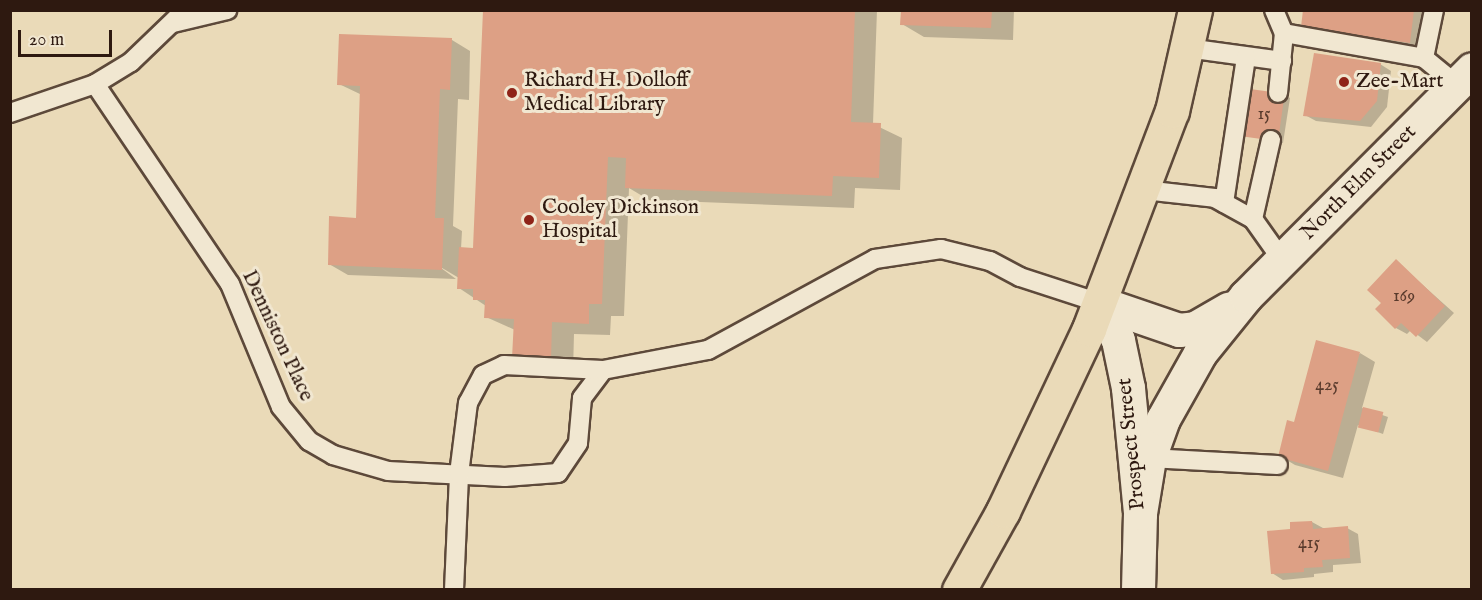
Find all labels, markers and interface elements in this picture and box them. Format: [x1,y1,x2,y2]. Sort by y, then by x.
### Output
scale bar [21,18,116,56]
text: 20 m [29,29,64,52]
place label: Richard H. Dolloff Medical Library [524,68,689,118]
place label: Zee-Mart [1356,69,1444,95]
marker: Zee-Mart [1337,75,1351,89]
marker: Richard H. Dolloff Medical Library [505,86,519,100]
house number: 15 [1257,104,1271,126]
street label: North Elm Street [1296,120,1422,246]
place label: Cooley Dickinson Hospital [542,195,699,245]
marker: Cooley Dickinson Hospital [520,211,538,229]
street label: Denniston Place [236,266,318,406]
house number: 169 [1393,286,1415,308]
house number: 425 [1315,375,1339,397]
street label: Prospect Street [1113,377,1151,511]
house number: 415 [1298,533,1320,555]

